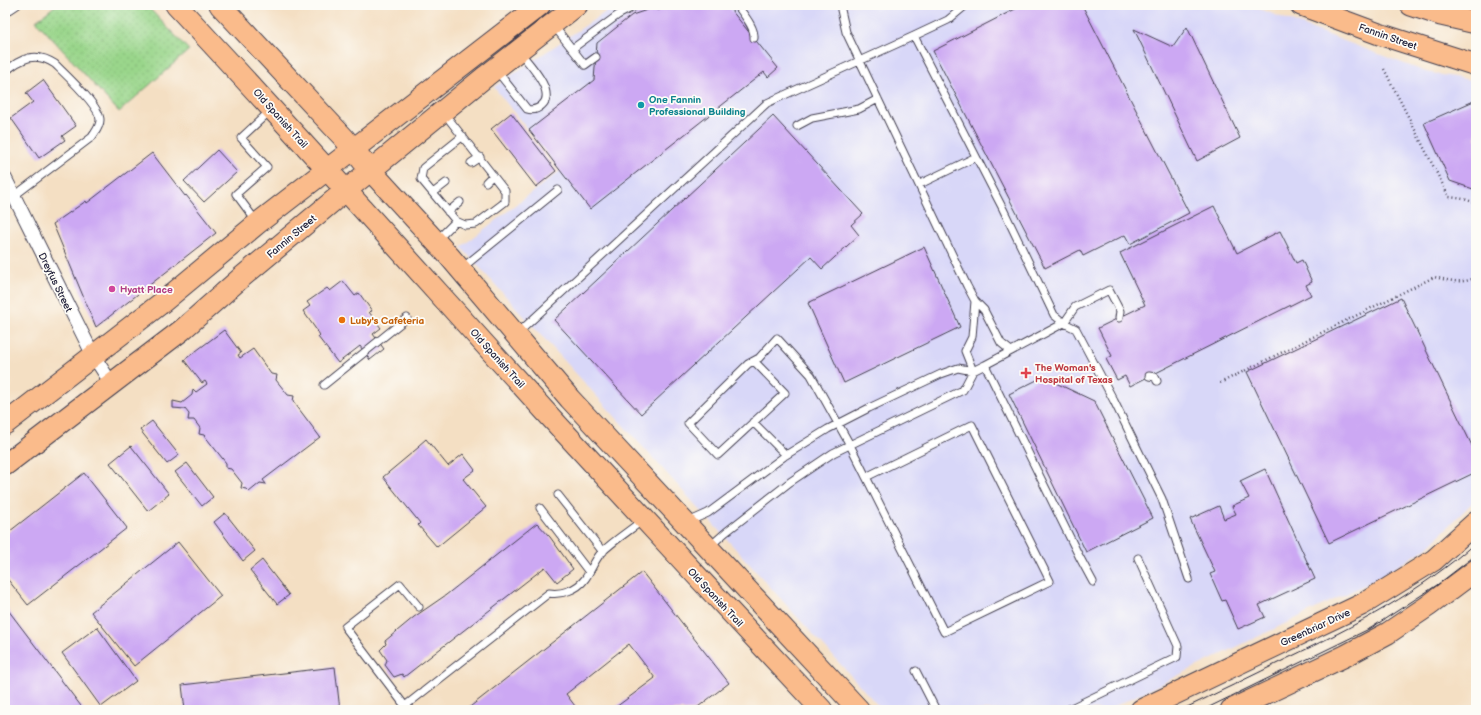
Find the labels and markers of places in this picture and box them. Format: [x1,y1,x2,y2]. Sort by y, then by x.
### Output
place label: One Fannin Professional Building [649,94,746,118]
marker: One Fannin Professional Building [636,100,646,110]
marker: Hyatt Place [107,284,117,294]
place label: Hyatt Place [120,284,173,296]
marker: Luby's Cafeteria [337,315,347,325]
place label: Luby's Cafeteria [350,315,424,327]
place label: The Woman's Hospital of Texas [1035,362,1113,386]
marker: The Woman's Hospital of Texas [1020,367,1032,379]

